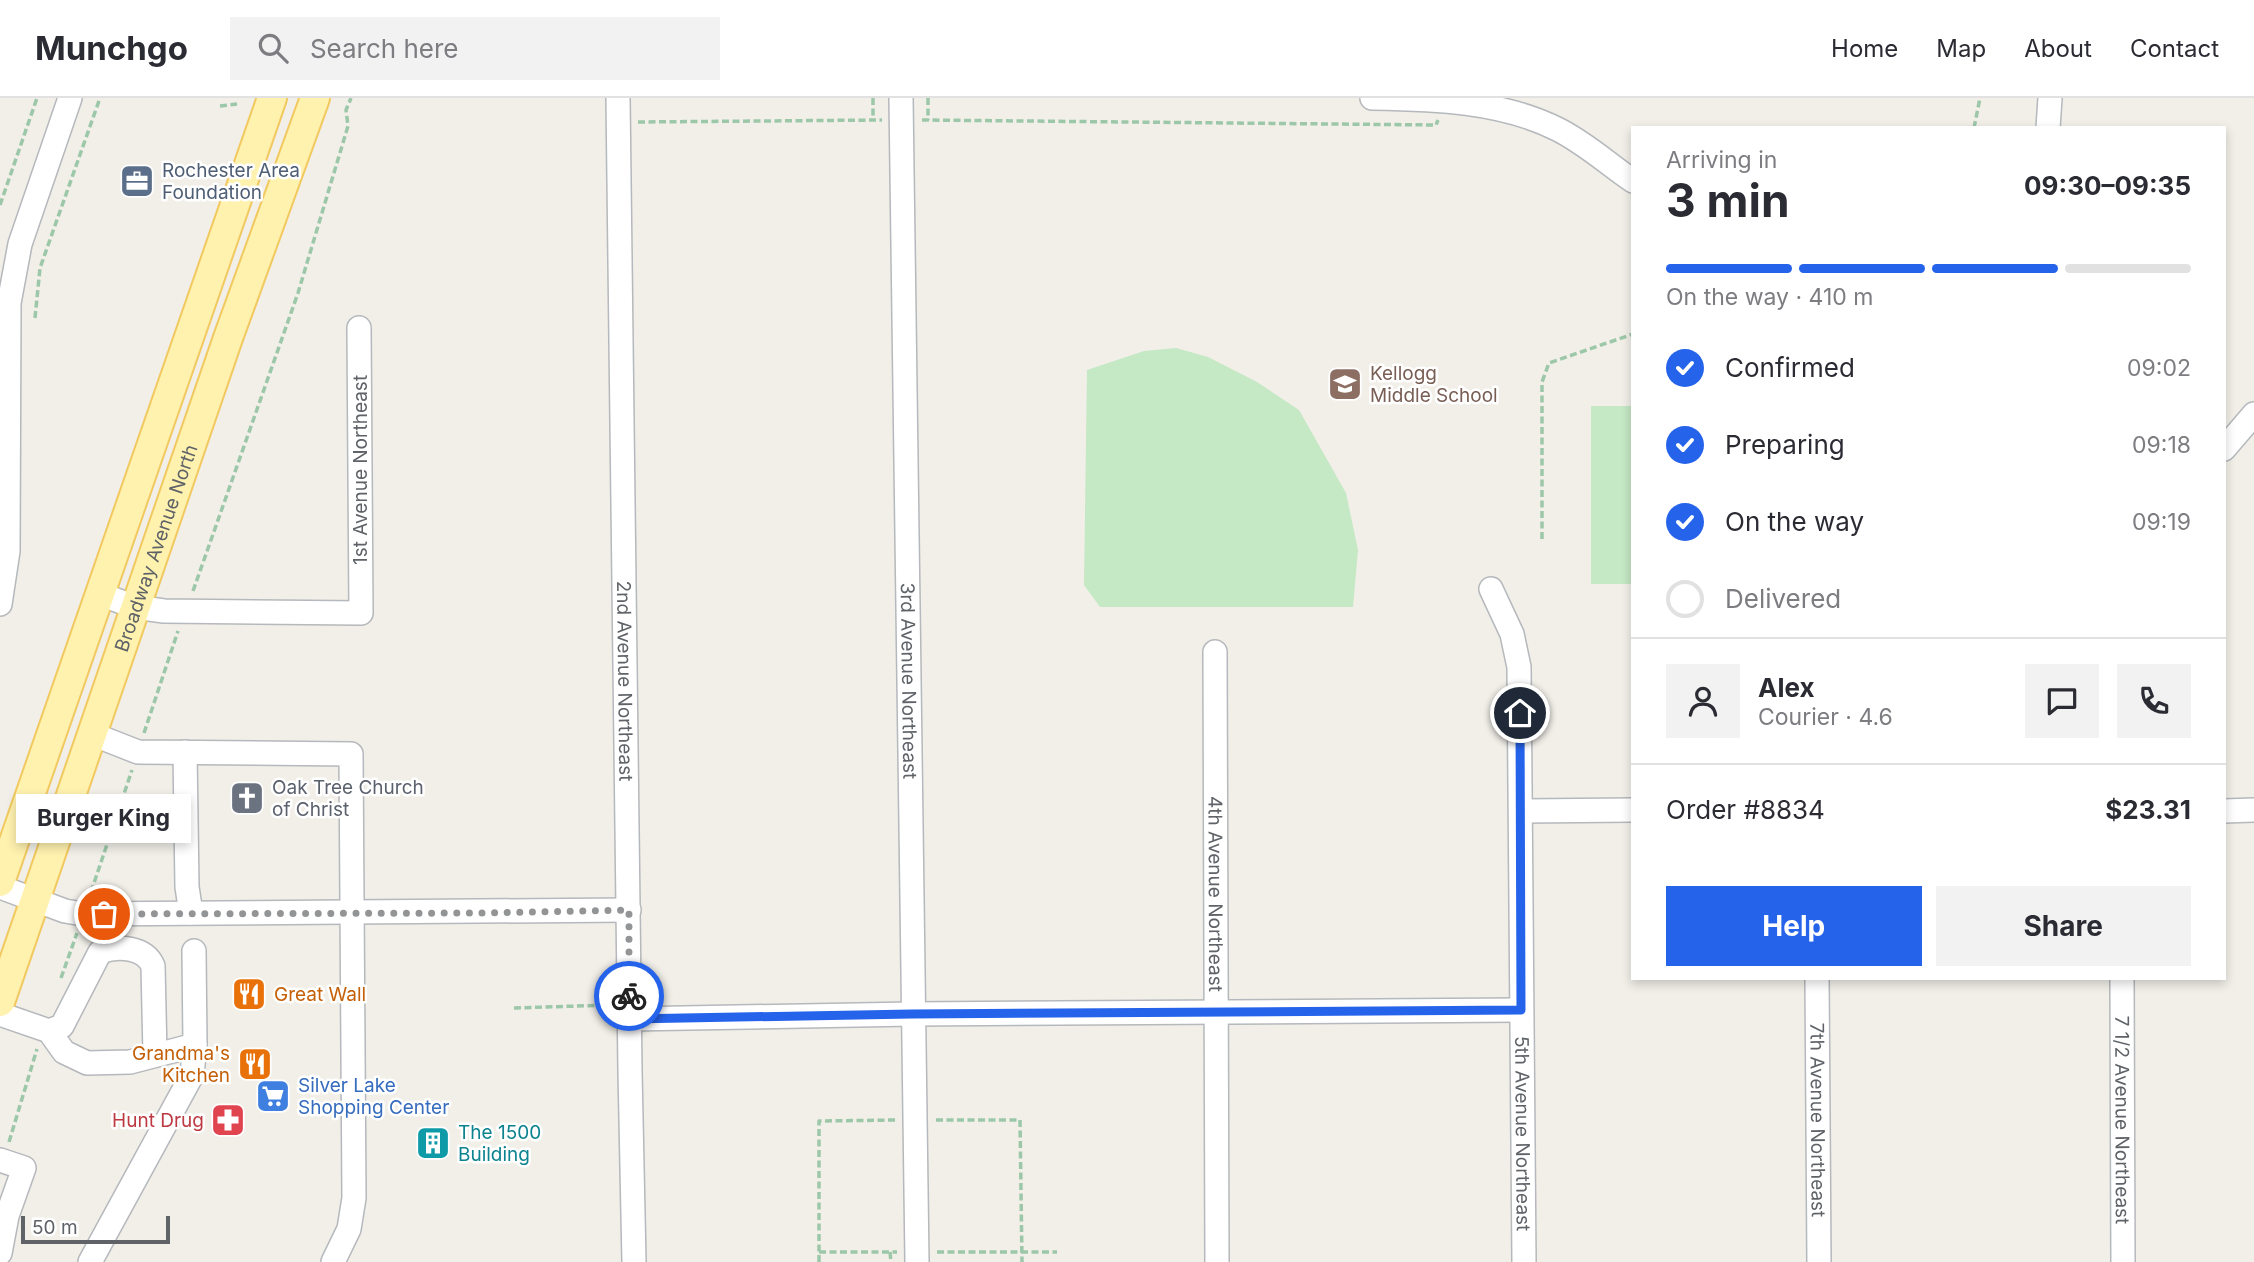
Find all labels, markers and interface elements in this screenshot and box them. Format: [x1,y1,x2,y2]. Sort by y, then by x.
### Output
search box [230,17,720,80]
text: Munchgo [35,28,188,68]
icon: search [254,29,292,67]
text: Search here [310,33,459,64]
text: Home [1831,34,1898,63]
text: Map [1936,34,1986,63]
text: About [2024,34,2092,63]
text: Contact [2130,34,2219,63]
text: Arriving in [1666,146,1777,174]
place label: Rochester Area Foundation [162,159,300,204]
office icon: Rochester Area Foundation [118,162,156,200]
text: 09:30–09:35 [2024,170,2191,201]
text: 3 min [1666,172,1790,228]
text: On the way · 410 m [1666,283,1873,311]
icon: check [1666,349,1704,387]
text: Confirmed [1725,352,1855,383]
text: 09:02 [2127,354,2191,382]
place label: Kellogg Middle School [1370,362,1498,407]
school or university icon: Kellogg Middle School [1326,365,1364,403]
street label: 1st Avenue Northeast [349,375,372,565]
icon: check [1666,426,1704,464]
text: Preparing [1725,429,1845,460]
text: 09:18 [2132,431,2191,459]
street label: Broadway Avenue North [110,441,203,655]
icon: check [1666,503,1704,541]
text: On the way [1725,506,1864,537]
text: 09:19 [2132,508,2191,536]
street label: 2nd Avenue Northeast [612,580,637,781]
street label: 3rd Avenue Northeast [896,583,921,779]
text: Delivered [1725,583,1841,614]
button: person [1666,664,1740,738]
button: chat [2025,664,2099,738]
button: phone [2117,664,2191,738]
text: Alex [1758,672,1815,703]
pin [1490,683,1550,743]
icon: home [1501,694,1539,732]
text: Courier · 4.6 [1758,703,1893,731]
place label: Oak Tree Church of Christ [272,776,424,821]
church icon: Oak Tree Church of Christ [228,779,266,817]
text: Order #8834 [1666,794,1825,825]
text: $23.31 [2105,794,2191,825]
callout: Burger King [17,795,192,844]
street label: 4th Avenue Northeast [1203,796,1227,992]
text: Burger King [37,804,170,832]
pin [74,884,134,944]
button: Help [1666,886,1922,966]
button: Share [1936,886,2191,966]
icon: bag [85,895,123,933]
courier [594,961,664,1031]
restaurant icon: Great Wall [230,975,268,1013]
icon: bike [610,977,648,1015]
place label: Great Wall [274,983,366,1006]
street label: 7 1/2 Avenue Northeast [2110,1016,2134,1224]
street label: 7th Avenue Northeast [1805,1023,1830,1217]
street label: 5th Avenue Northeast [1510,1036,1535,1231]
place label: Grandma's Kitchen [132,1042,230,1087]
restaurant icon: Grandma's Kitchen [236,1045,274,1083]
place label: Silver Lake Shopping Center [298,1074,449,1119]
supermarket icon: Silver Lake Shopping Center [254,1077,292,1115]
pharmacy icon: Hunt Drug [209,1101,247,1139]
place label: Hunt Drug [112,1109,204,1132]
place label: The 1500 Building [458,1121,541,1166]
building icon: The 1500 Building [414,1124,452,1162]
scale bar [21,1213,170,1245]
text: 50 m [32,1216,78,1239]

